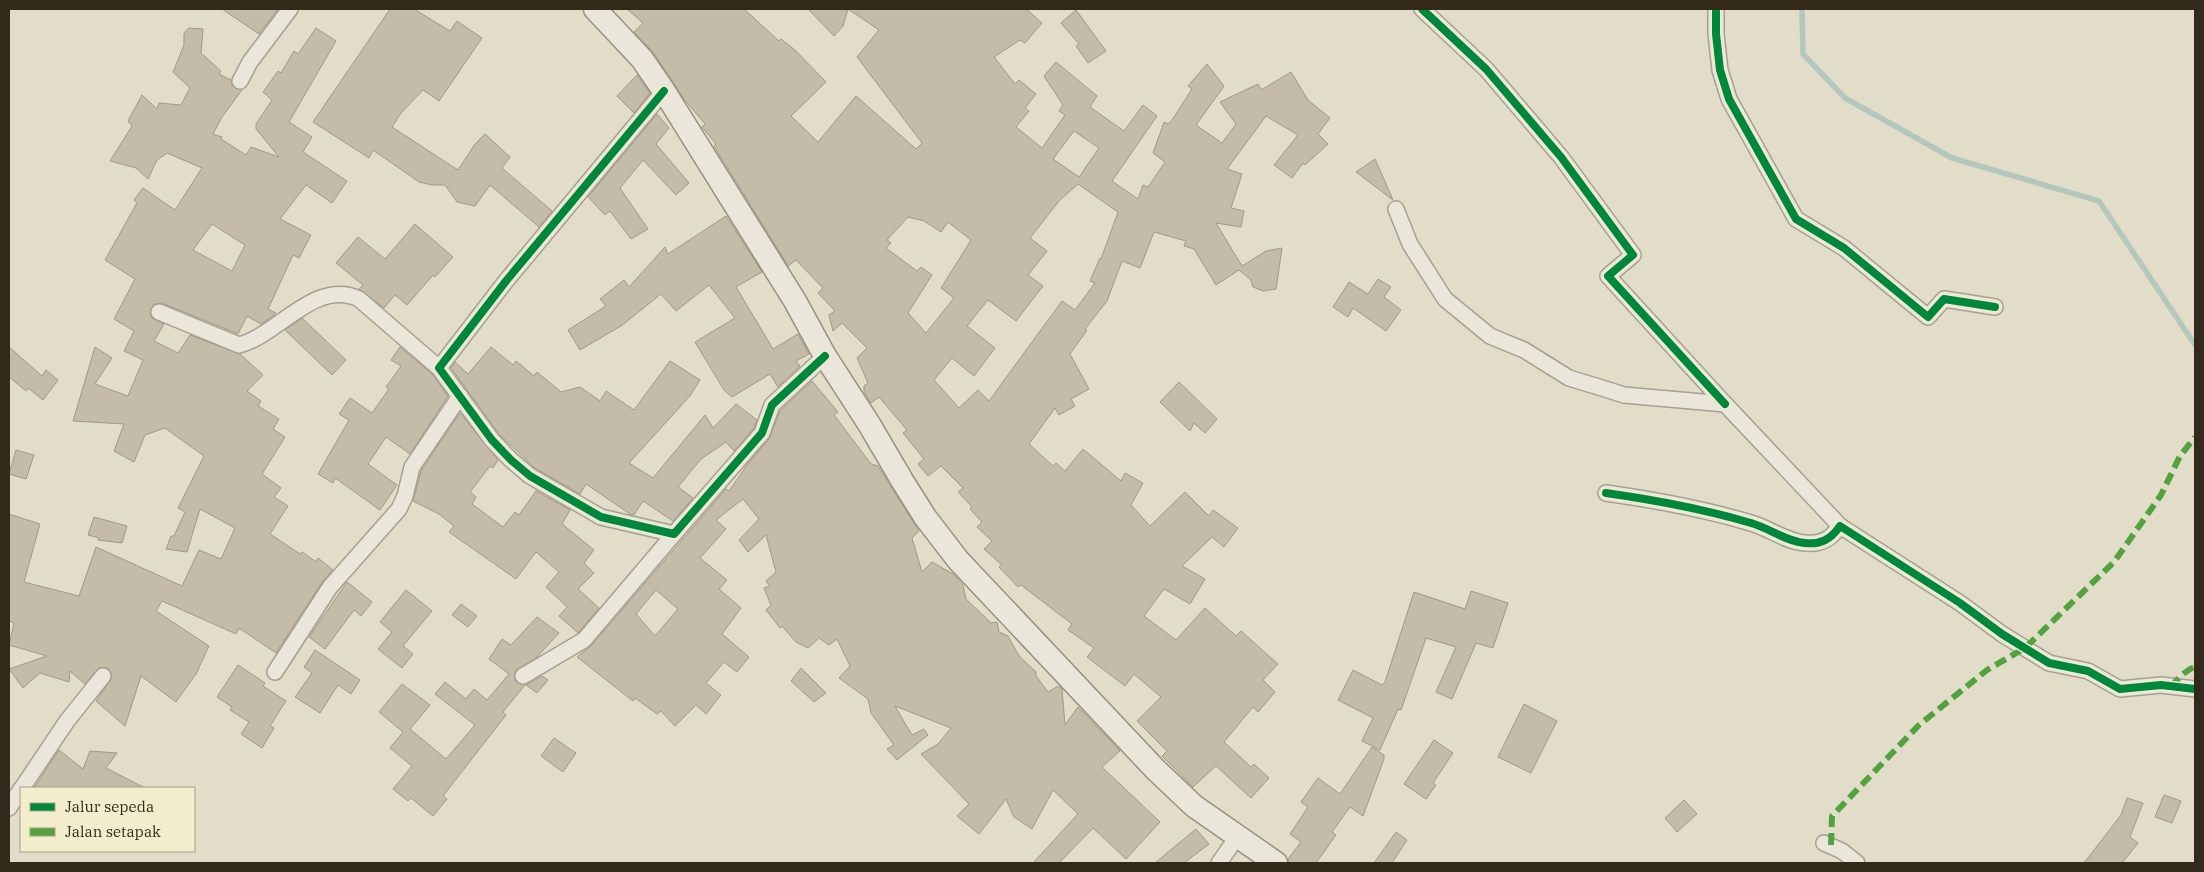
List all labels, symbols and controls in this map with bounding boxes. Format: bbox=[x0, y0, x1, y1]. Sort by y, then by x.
legend bbox=[20, 787, 195, 852]
text: Jalur sepeda bbox=[65, 797, 154, 816]
text: Jalan setapak bbox=[65, 822, 161, 841]

